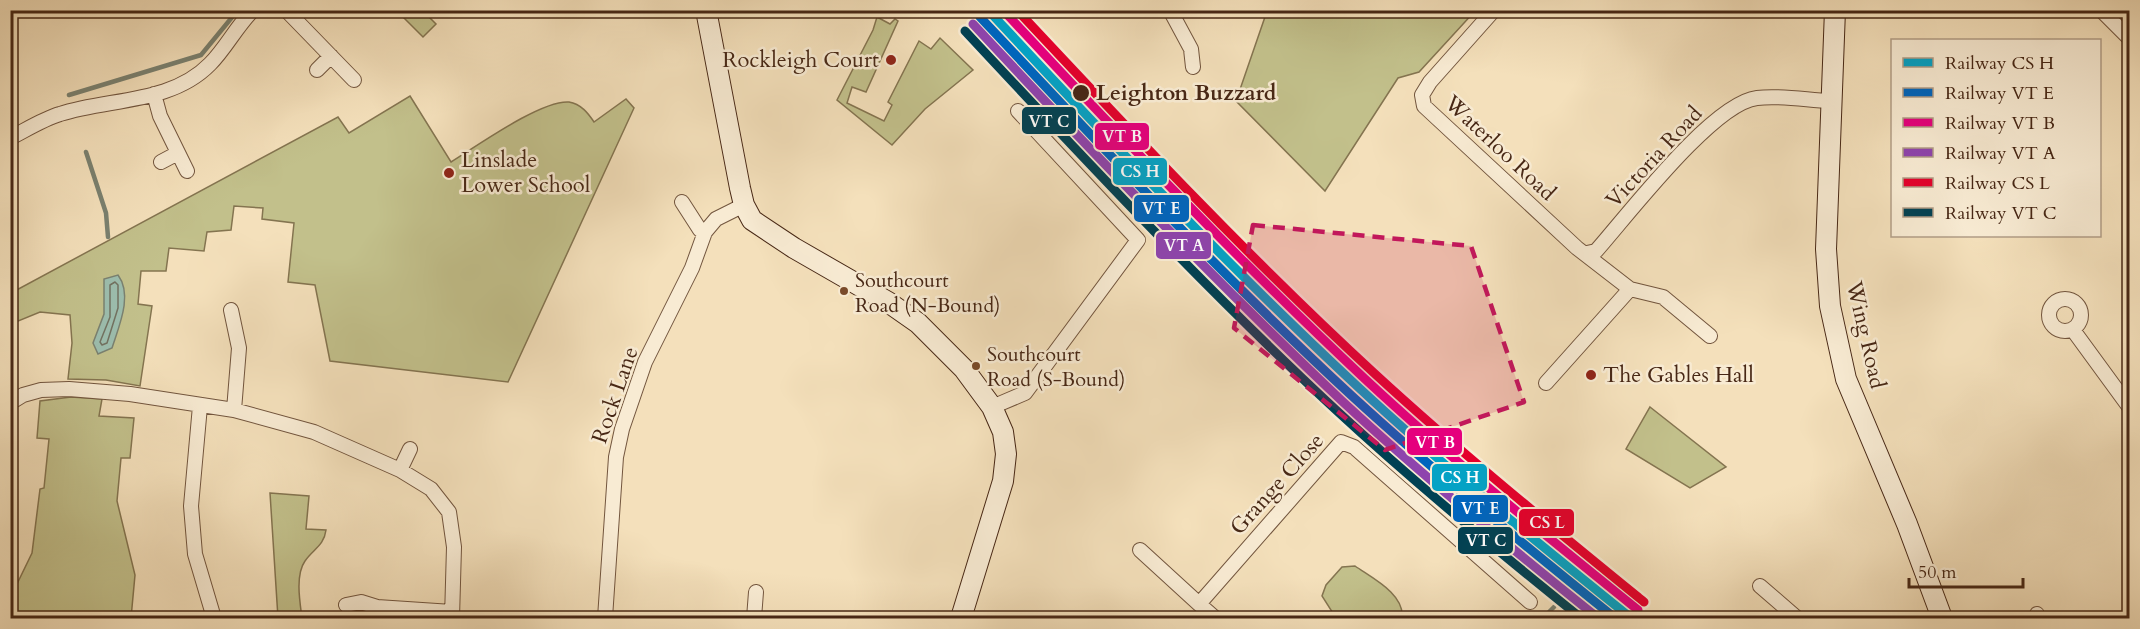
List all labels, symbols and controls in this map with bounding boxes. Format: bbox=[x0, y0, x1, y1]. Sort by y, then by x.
legend bbox=[1891, 39, 2101, 237]
place label: Rockleigh Court bbox=[722, 45, 879, 75]
text: Railway CS H bbox=[1945, 51, 2054, 76]
marker: Rockleigh Court bbox=[884, 53, 898, 67]
place label: Leighton Buzzard bbox=[1096, 78, 1277, 108]
text: Railway VT E bbox=[1945, 81, 2054, 106]
marker: Leighton Buzzard bbox=[1071, 83, 1091, 103]
street label: Waterloo Road bbox=[1437, 88, 1563, 208]
street label: Victoria Road bbox=[1599, 99, 1709, 214]
line badge: VT C bbox=[1021, 106, 1077, 135]
text: VT C bbox=[1029, 111, 1069, 133]
text: Railway VT B bbox=[1945, 111, 2055, 136]
line badge: VT B bbox=[1094, 122, 1150, 151]
text: VT B bbox=[1102, 126, 1142, 148]
text: Railway VT A bbox=[1945, 141, 2056, 166]
place label: Linslade Lower School bbox=[461, 145, 591, 200]
line badge: CS H bbox=[1112, 157, 1168, 186]
text: CS H bbox=[1120, 161, 1160, 183]
marker: Linslade Lower School bbox=[442, 166, 456, 180]
text: Railway CS L bbox=[1945, 171, 2050, 196]
line badge: VT E bbox=[1133, 194, 1190, 223]
text: VT E bbox=[1142, 198, 1180, 220]
text: Railway VT C bbox=[1945, 201, 2057, 226]
line badge: VT A bbox=[1155, 231, 1212, 260]
text: VT A bbox=[1164, 235, 1204, 257]
place label: Southcourt Road (N-Bound) bbox=[855, 267, 1000, 319]
street label: Wing Road bbox=[1839, 277, 1893, 392]
marker: Southcourt Road (N-Bound) bbox=[838, 285, 850, 297]
place label: Southcourt Road (S-Bound) bbox=[987, 341, 1125, 393]
street label: Rock Lane bbox=[585, 343, 645, 447]
marker: Southcourt Road (S-Bound) bbox=[970, 360, 982, 372]
place label: The Gables Hall bbox=[1603, 360, 1754, 390]
marker: The Gables Hall bbox=[1584, 368, 1598, 382]
street label: Grange Close bbox=[1223, 427, 1331, 541]
line badge: VT B bbox=[1406, 427, 1463, 456]
text: VT B bbox=[1415, 432, 1455, 454]
line badge: CS H bbox=[1431, 463, 1488, 492]
text: CS H bbox=[1440, 467, 1480, 489]
line badge: VT E bbox=[1452, 494, 1509, 523]
text: VT E bbox=[1461, 498, 1499, 520]
line badge: CS L bbox=[1518, 508, 1575, 537]
text: CS L bbox=[1529, 512, 1566, 534]
line badge: VT C bbox=[1457, 526, 1514, 555]
text: VT C bbox=[1466, 530, 1506, 552]
scale bar bbox=[1909, 551, 2023, 589]
text: 50 m bbox=[1918, 560, 1957, 585]

